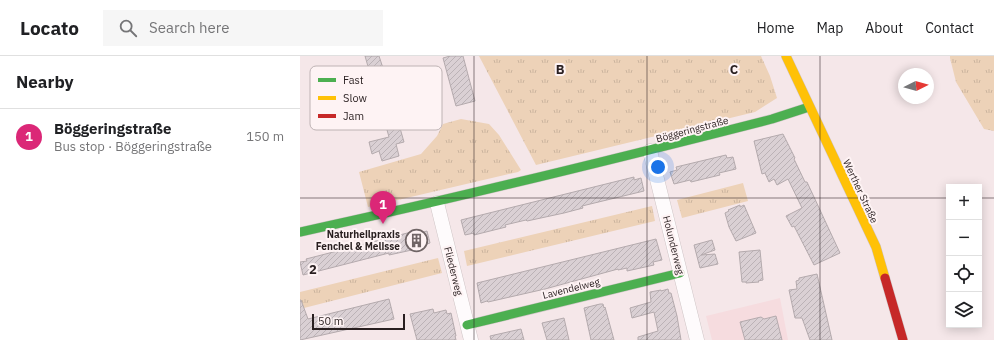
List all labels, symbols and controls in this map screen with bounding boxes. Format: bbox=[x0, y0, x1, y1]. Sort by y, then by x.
search box bbox=[103, 10, 383, 46]
text: Locato bbox=[20, 16, 79, 40]
icon: search bbox=[117, 17, 139, 39]
text: Search here bbox=[149, 18, 229, 37]
text: Home bbox=[757, 19, 794, 37]
text: Map bbox=[816, 19, 843, 37]
text: About bbox=[865, 19, 903, 37]
text: Contact bbox=[925, 19, 974, 37]
text: B bbox=[556, 61, 565, 78]
text: C bbox=[730, 61, 739, 78]
legend bbox=[310, 66, 442, 130]
north arrow bbox=[898, 68, 934, 104]
text: Nearby bbox=[16, 71, 74, 93]
text: Fast bbox=[343, 73, 364, 87]
text: Slow bbox=[343, 91, 367, 105]
text: Jam bbox=[343, 109, 364, 123]
street label: Böggeringstraße bbox=[654, 113, 730, 145]
text: Böggeringstraße bbox=[54, 119, 172, 138]
text: 1 bbox=[25, 128, 33, 145]
text: 150 m bbox=[246, 128, 284, 145]
text: Bus stop · Böggeringstraße bbox=[54, 138, 212, 155]
your location bbox=[648, 157, 668, 177]
street label: Werther Straße bbox=[840, 157, 881, 226]
map controls bbox=[946, 184, 982, 328]
button: + bbox=[946, 184, 982, 220]
pin: 1 bbox=[370, 191, 396, 224]
street label: Holunderweg bbox=[660, 214, 687, 277]
button: − bbox=[946, 220, 982, 256]
building icon: Naturheilpraxis Fenchel & Melisse bbox=[403, 227, 429, 253]
place label: Naturheilpraxis Fenchel & Melisse bbox=[316, 228, 400, 253]
street label: Fliederweg bbox=[441, 245, 466, 298]
button: locate bbox=[946, 256, 982, 292]
text: 2 bbox=[309, 261, 317, 278]
street label: Lavendelweg bbox=[541, 275, 602, 302]
button: layers bbox=[946, 292, 982, 328]
scale bar bbox=[312, 312, 405, 331]
text: 50 m bbox=[318, 314, 343, 328]

